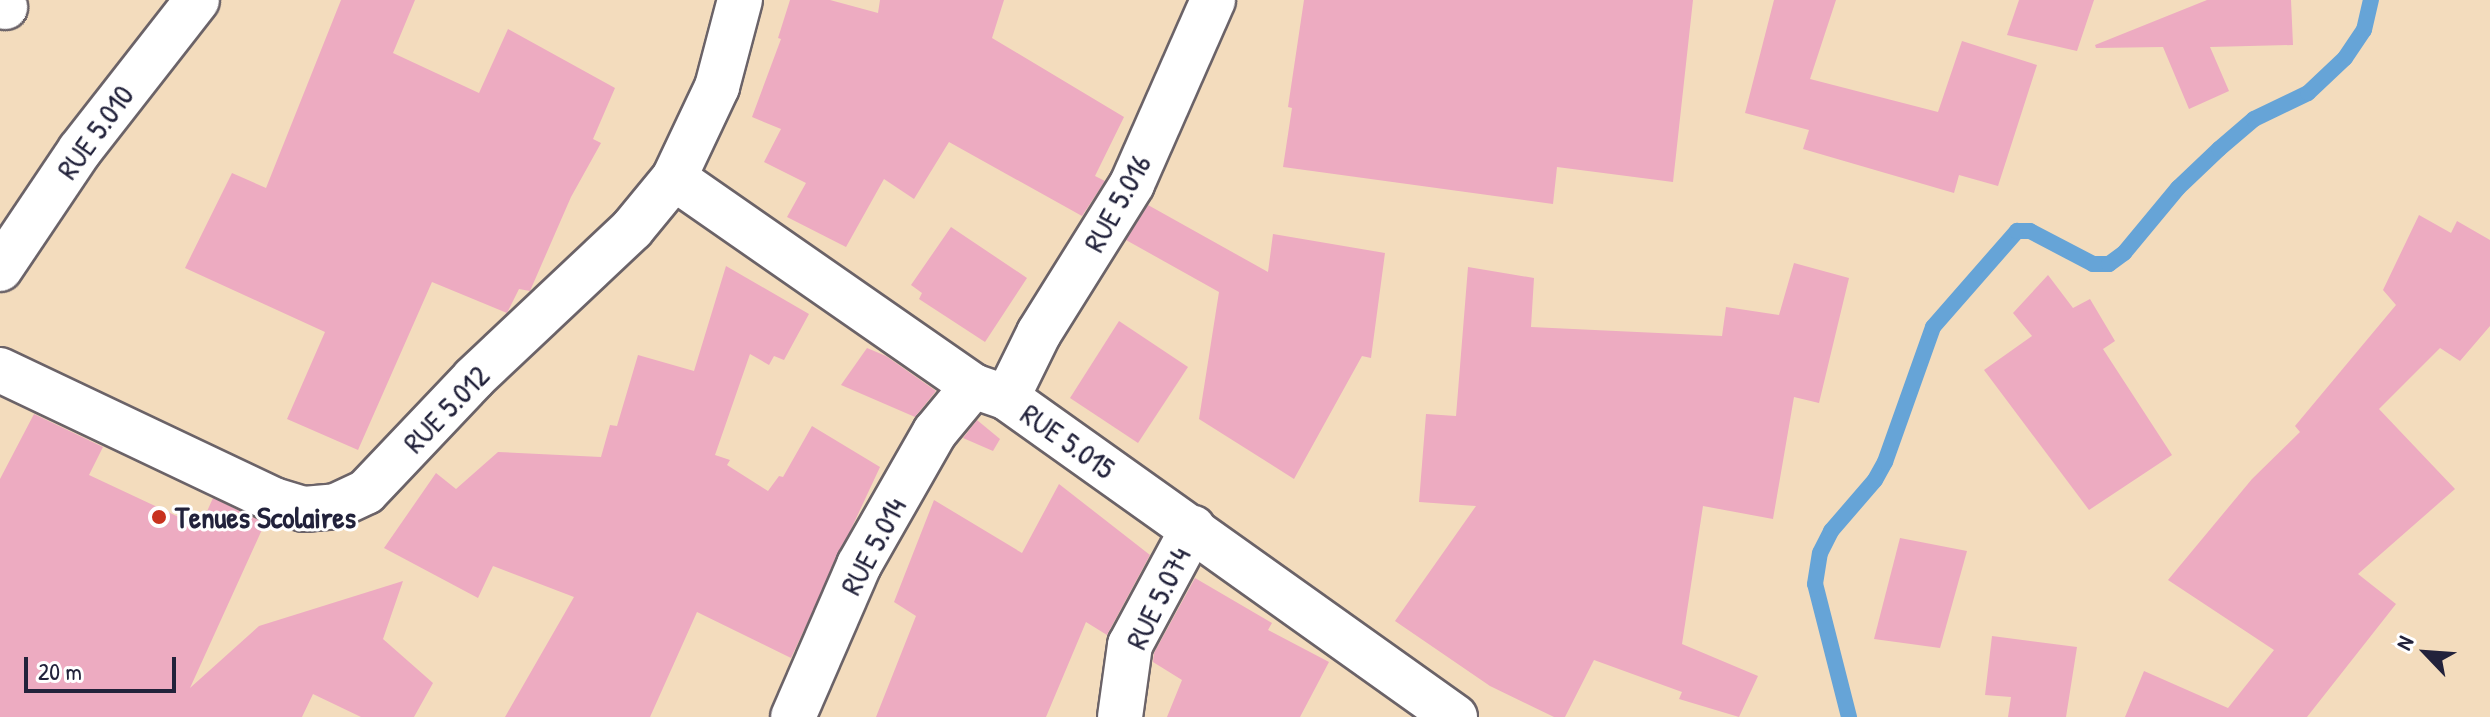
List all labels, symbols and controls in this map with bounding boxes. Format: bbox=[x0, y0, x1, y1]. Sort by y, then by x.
street label: RUE 5.010 bbox=[49, 78, 141, 186]
street label: RUE 5.016 bbox=[1076, 148, 1158, 258]
street label: RUE 5.012 bbox=[396, 358, 496, 460]
street label: RUE 5.015 bbox=[1014, 396, 1122, 486]
street label: RUE 5.014 bbox=[832, 491, 914, 601]
place label: Tenues Scolaires bbox=[175, 499, 356, 535]
marker: Tenues Scolaires bbox=[150, 508, 168, 526]
street label: RUE 5.074 bbox=[1118, 541, 1198, 655]
north arrow bbox=[2386, 613, 2466, 693]
text: N bbox=[2388, 631, 2420, 655]
scale bar bbox=[28, 641, 180, 691]
text: 20 m bbox=[38, 655, 82, 687]

